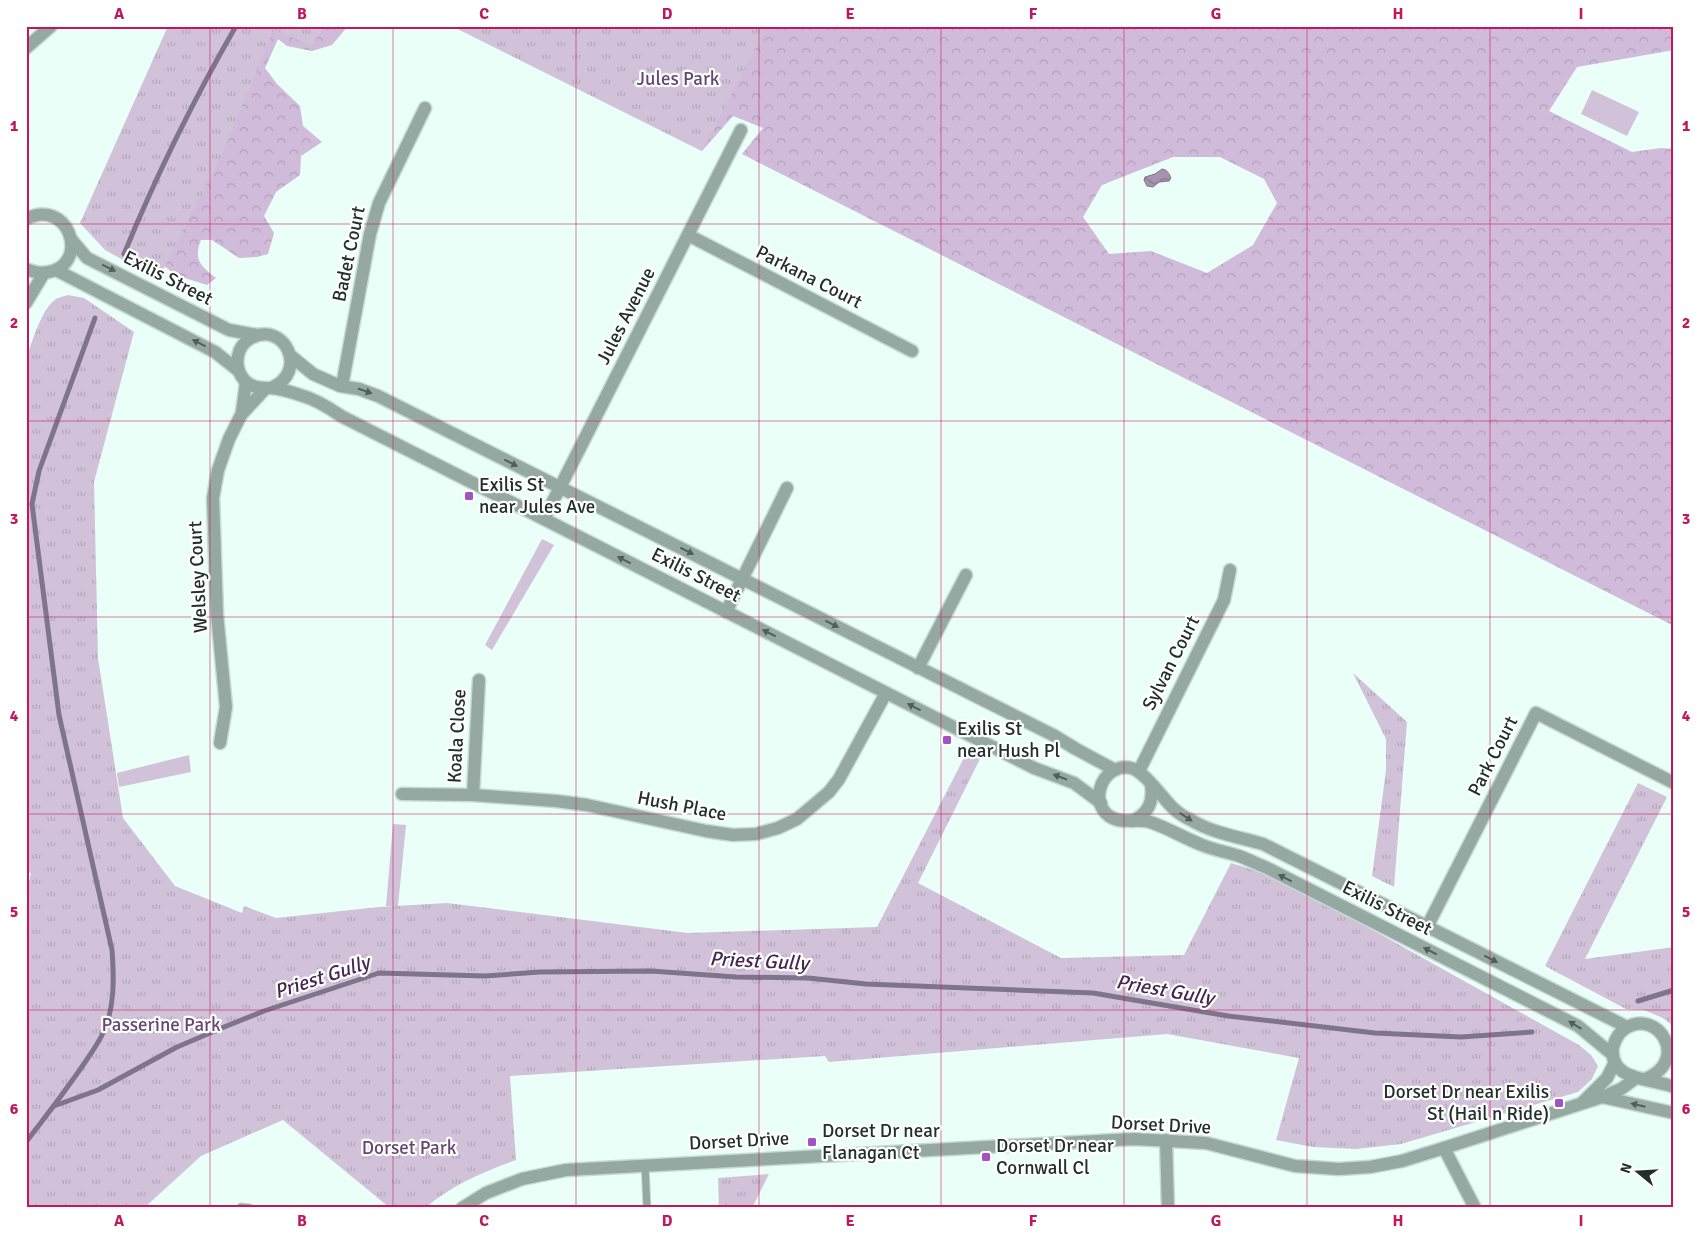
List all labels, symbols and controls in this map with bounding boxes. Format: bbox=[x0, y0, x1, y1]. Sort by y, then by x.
text: A bbox=[114, 4, 125, 24]
text: B bbox=[297, 4, 307, 24]
text: C bbox=[479, 4, 489, 24]
text: D bbox=[662, 4, 673, 24]
text: E bbox=[845, 4, 855, 24]
text: F bbox=[1029, 4, 1038, 24]
text: G bbox=[1211, 4, 1221, 24]
text: H bbox=[1393, 4, 1403, 24]
text: I bbox=[1578, 4, 1584, 24]
park label: Jules Park bbox=[637, 67, 720, 91]
text: 1 bbox=[10, 116, 19, 136]
text: 1 bbox=[1682, 116, 1691, 136]
street label: Badet Court bbox=[327, 204, 371, 304]
street label: Parkana Court bbox=[752, 240, 866, 314]
street label: Exilis Street bbox=[119, 245, 217, 311]
street label: Jules Avenue bbox=[591, 263, 661, 369]
one-way arrow bbox=[102, 264, 116, 272]
text: 2 bbox=[10, 313, 18, 333]
text: 2 bbox=[1682, 313, 1690, 333]
one-way arrow bbox=[191, 339, 206, 347]
one-way arrow bbox=[358, 387, 373, 395]
one-way arrow bbox=[504, 459, 518, 467]
place label: Exilis St near Jules Ave bbox=[479, 473, 595, 519]
marker: Exilis St near Jules Ave bbox=[463, 490, 475, 502]
text: 3 bbox=[10, 509, 18, 529]
text: 3 bbox=[1682, 509, 1690, 529]
street label: Welsley Court bbox=[183, 520, 213, 634]
street label: Exilis Street bbox=[647, 542, 745, 608]
one-way arrow bbox=[680, 547, 695, 555]
one-way arrow bbox=[616, 556, 631, 564]
street label: Sylvan Court bbox=[1137, 611, 1205, 714]
one-way arrow bbox=[825, 620, 840, 629]
one-way arrow bbox=[761, 629, 776, 637]
street label: Koala Close bbox=[443, 688, 471, 784]
one-way arrow bbox=[906, 703, 921, 711]
text: 4 bbox=[10, 706, 19, 726]
text: 4 bbox=[1682, 706, 1691, 726]
street label: Park Court bbox=[1463, 712, 1523, 800]
place label: Exilis St near Hush Pl bbox=[957, 717, 1060, 763]
marker: Exilis St near Hush Pl bbox=[941, 734, 953, 746]
one-way arrow bbox=[1053, 773, 1067, 781]
street label: Hush Place bbox=[635, 786, 729, 826]
one-way arrow bbox=[1180, 812, 1193, 822]
one-way arrow bbox=[1278, 874, 1293, 882]
street label: Exilis Street bbox=[1338, 875, 1436, 941]
text: 5 bbox=[10, 902, 18, 922]
text: 5 bbox=[1682, 902, 1690, 922]
water label: Priest Gully bbox=[709, 946, 812, 976]
one-way arrow bbox=[1423, 947, 1437, 955]
water label: Priest Gully bbox=[271, 949, 375, 1004]
one-way arrow bbox=[1484, 955, 1499, 963]
water label: Priest Gully bbox=[1114, 969, 1218, 1011]
park label: Passerine Park bbox=[101, 1013, 221, 1037]
one-way arrow bbox=[1568, 1021, 1581, 1030]
place label: Dorset Dr near Exilis St (Hail n Ride) bbox=[1383, 1080, 1549, 1126]
marker: Dorset Dr near Exilis St (Hail n Ride) bbox=[1553, 1097, 1565, 1109]
text: 6 bbox=[10, 1099, 19, 1119]
text: 6 bbox=[1682, 1099, 1691, 1119]
one-way arrow bbox=[1630, 1101, 1645, 1109]
street label: Dorset Drive bbox=[1110, 1110, 1212, 1140]
place label: Dorset Dr near Flanagan Ct bbox=[822, 1119, 940, 1165]
street label: Dorset Drive bbox=[688, 1126, 790, 1156]
place label: Dorset Dr near Cornwall Cl bbox=[996, 1134, 1114, 1180]
park label: Dorset Park bbox=[362, 1136, 457, 1160]
marker: Dorset Dr near Flanagan Ct bbox=[806, 1136, 818, 1148]
north arrow bbox=[1612, 1146, 1662, 1196]
marker: Dorset Dr near Cornwall Cl bbox=[980, 1151, 992, 1163]
text: N bbox=[1617, 1161, 1636, 1175]
text: A bbox=[114, 1211, 125, 1231]
text: B bbox=[297, 1211, 307, 1231]
text: C bbox=[479, 1211, 489, 1231]
text: D bbox=[662, 1211, 673, 1231]
text: E bbox=[845, 1211, 855, 1231]
text: F bbox=[1029, 1211, 1038, 1231]
text: G bbox=[1211, 1211, 1221, 1231]
text: H bbox=[1393, 1211, 1403, 1231]
text: I bbox=[1578, 1211, 1584, 1231]

